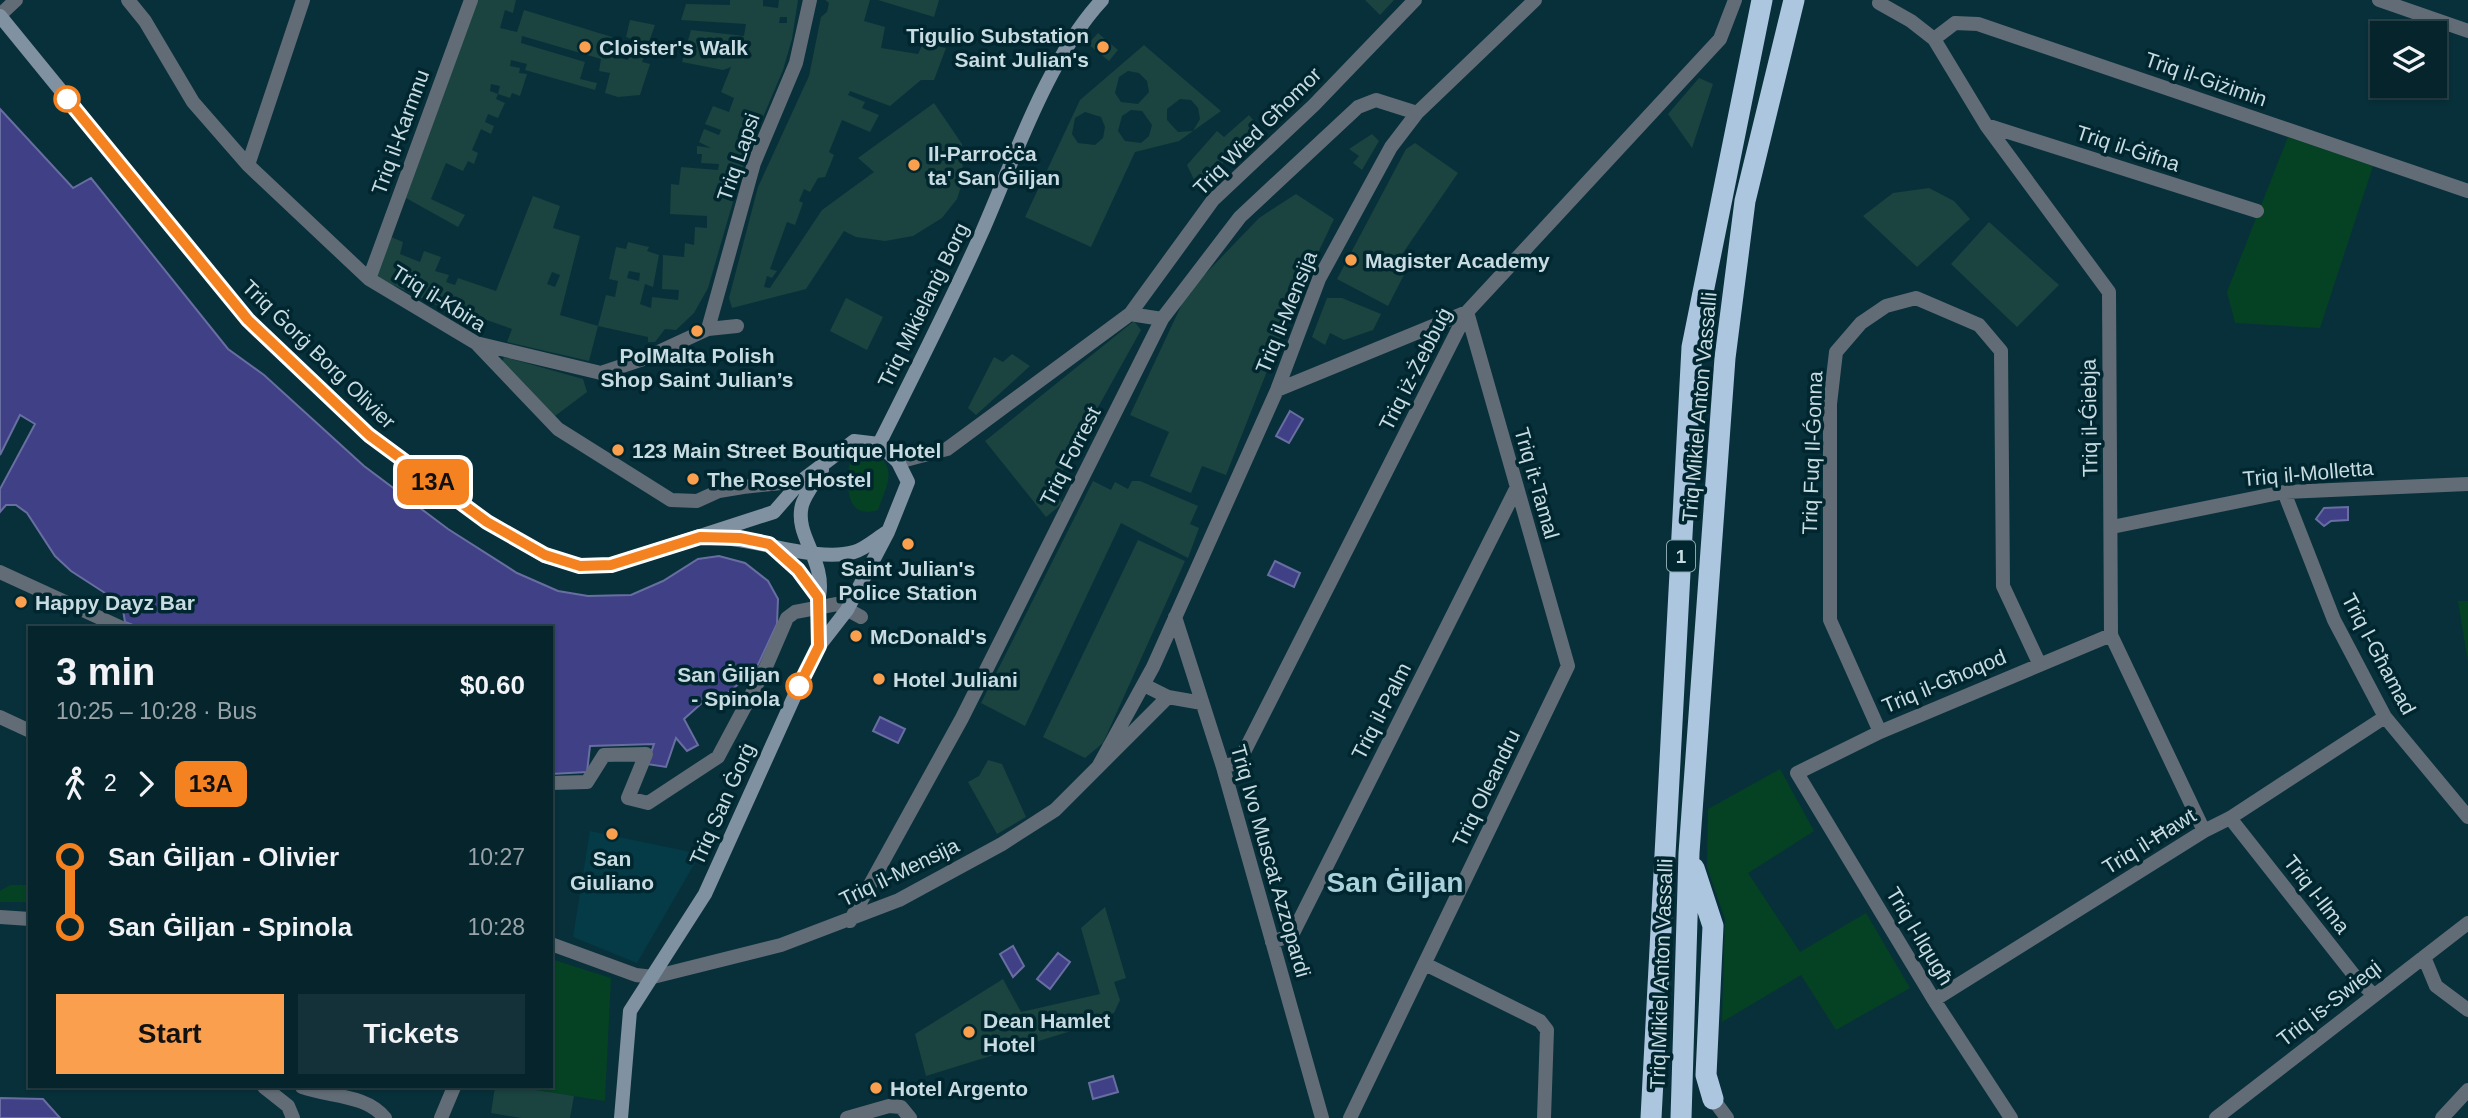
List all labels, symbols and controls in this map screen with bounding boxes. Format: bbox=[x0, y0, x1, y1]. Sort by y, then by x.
map controls bbox=[2370, 21, 2447, 98]
button: layers bbox=[2370, 21, 2447, 98]
place label: Tigulio Substation Saint Julian's bbox=[906, 24, 1089, 71]
place label: Cloister's Walk bbox=[599, 36, 748, 59]
marker: Cloister's Walk bbox=[577, 39, 593, 55]
marker: Tigulio Substation Saint Julian's bbox=[1095, 39, 1111, 55]
street label: Triq il-Giżimin bbox=[2142, 47, 2270, 111]
street label: Triq Wied Għomor bbox=[1188, 62, 1326, 200]
street label: Triq il-Karmnu bbox=[367, 66, 433, 198]
unlabelled marker bbox=[54, 86, 80, 112]
street label: Triq Lapsi bbox=[712, 110, 764, 204]
street label: Triq il-Ġifna bbox=[2073, 120, 2183, 176]
place label: Il-Parroċċa ta' San Ġiljan bbox=[928, 142, 1060, 189]
marker: Il-Parroċċa ta' San Ġiljan bbox=[906, 157, 922, 173]
street label: Triq Mikielanġ Borg bbox=[873, 219, 973, 391]
street label: Triq il-Mensija bbox=[1251, 247, 1321, 377]
place label: Magister Academy bbox=[1365, 249, 1550, 272]
marker: Magister Academy bbox=[1343, 252, 1359, 268]
street label: Triq il-Kbira bbox=[388, 260, 491, 336]
street label: Triq Ġorġ Borg Olivier bbox=[238, 275, 400, 433]
street label: Triq Mikiel Anton Vassalli bbox=[1677, 291, 1721, 523]
street label: Triq iż-Żebbuġ bbox=[1374, 304, 1456, 434]
marker: PolMalta Polish Shop Saint Julian’s bbox=[689, 323, 705, 339]
place label: PolMalta Polish Shop Saint Julian’s bbox=[601, 344, 793, 391]
street label: Triq il-Ǵiebja bbox=[2076, 358, 2102, 477]
street label: Triq Fuq Il-Ǵonna bbox=[1798, 370, 1826, 535]
street label: Triq Forrest bbox=[1035, 403, 1105, 509]
street label: Triq it-Tamal bbox=[1510, 425, 1564, 541]
place label: 123 Main Street Boutique Hotel bbox=[632, 439, 941, 462]
marker: 123 Main Street Boutique Hotel bbox=[610, 442, 626, 458]
street label: Triq il-Molletta bbox=[2242, 456, 2375, 490]
line badge: 13A bbox=[393, 459, 473, 505]
text: 13A bbox=[411, 468, 455, 495]
place label: The Rose Hostel bbox=[707, 468, 872, 491]
marker: The Rose Hostel bbox=[685, 471, 701, 487]
marker: Saint Julian's Police Station bbox=[900, 536, 916, 552]
road number: 1 bbox=[1667, 540, 1695, 572]
place label: Saint Julian's Police Station bbox=[839, 557, 977, 604]
street label: Triq l-Għamad bbox=[2338, 590, 2420, 718]
place label: Happy Dayz Bar bbox=[35, 591, 195, 614]
marker: Happy Dayz Bar bbox=[13, 594, 29, 610]
place label: McDonald's bbox=[870, 625, 987, 648]
marker: McDonald's bbox=[848, 628, 864, 644]
street label: Triq il-Għoqod bbox=[1879, 645, 2009, 717]
text: 3 min bbox=[56, 651, 155, 693]
street label: Triq il-Palm bbox=[1347, 659, 1415, 763]
place label: San Ġiljan - Spinola bbox=[677, 663, 780, 710]
place label: Hotel Juliani bbox=[893, 668, 1018, 691]
text: $0.60 bbox=[460, 670, 525, 700]
marker: Hotel Juliani bbox=[871, 671, 887, 687]
marker: San Ġiljan - Spinola bbox=[786, 673, 812, 699]
text: 10:25 – 10:28 · Bus bbox=[56, 698, 257, 724]
street label: Triq Oleandru bbox=[1448, 726, 1524, 850]
street label: Triq San Ġorġ bbox=[685, 739, 759, 869]
street label: Triq Ivo Muscat Azzopardi bbox=[1227, 742, 1315, 980]
icon: walk bbox=[56, 765, 94, 803]
icon: forward bbox=[127, 765, 165, 803]
text: 2 bbox=[104, 770, 117, 796]
text: 13A bbox=[189, 770, 233, 797]
street label: Triq il-Ħawt bbox=[2098, 803, 2200, 879]
marker: San Giuliano bbox=[604, 826, 620, 842]
street label: Triq il-Mensija bbox=[836, 833, 963, 911]
text: San Ġiljan - Olivier bbox=[108, 842, 339, 872]
text: 10:27 bbox=[467, 844, 525, 870]
place label: San Giuliano bbox=[570, 847, 654, 894]
street label: Triq l-Ilma bbox=[2279, 850, 2355, 938]
street label: Triq Mikiel Anton Vassalli bbox=[1645, 858, 1677, 1090]
district label: San Ġiljan bbox=[1327, 867, 1463, 898]
street label: Triq l-Ilqugħ bbox=[1882, 883, 1958, 989]
text: San Ġiljan - Spinola bbox=[108, 912, 352, 942]
text: 10:28 bbox=[467, 914, 525, 940]
street label: Triq is-Swieqi bbox=[2273, 955, 2385, 1051]
button: Start bbox=[56, 994, 284, 1074]
button: Tickets bbox=[298, 994, 525, 1074]
place label: Dean Hamlet Hotel bbox=[983, 1009, 1110, 1056]
marker: Dean Hamlet Hotel bbox=[961, 1024, 977, 1040]
place label: Hotel Argento bbox=[890, 1077, 1028, 1100]
marker: Hotel Argento bbox=[868, 1080, 884, 1096]

